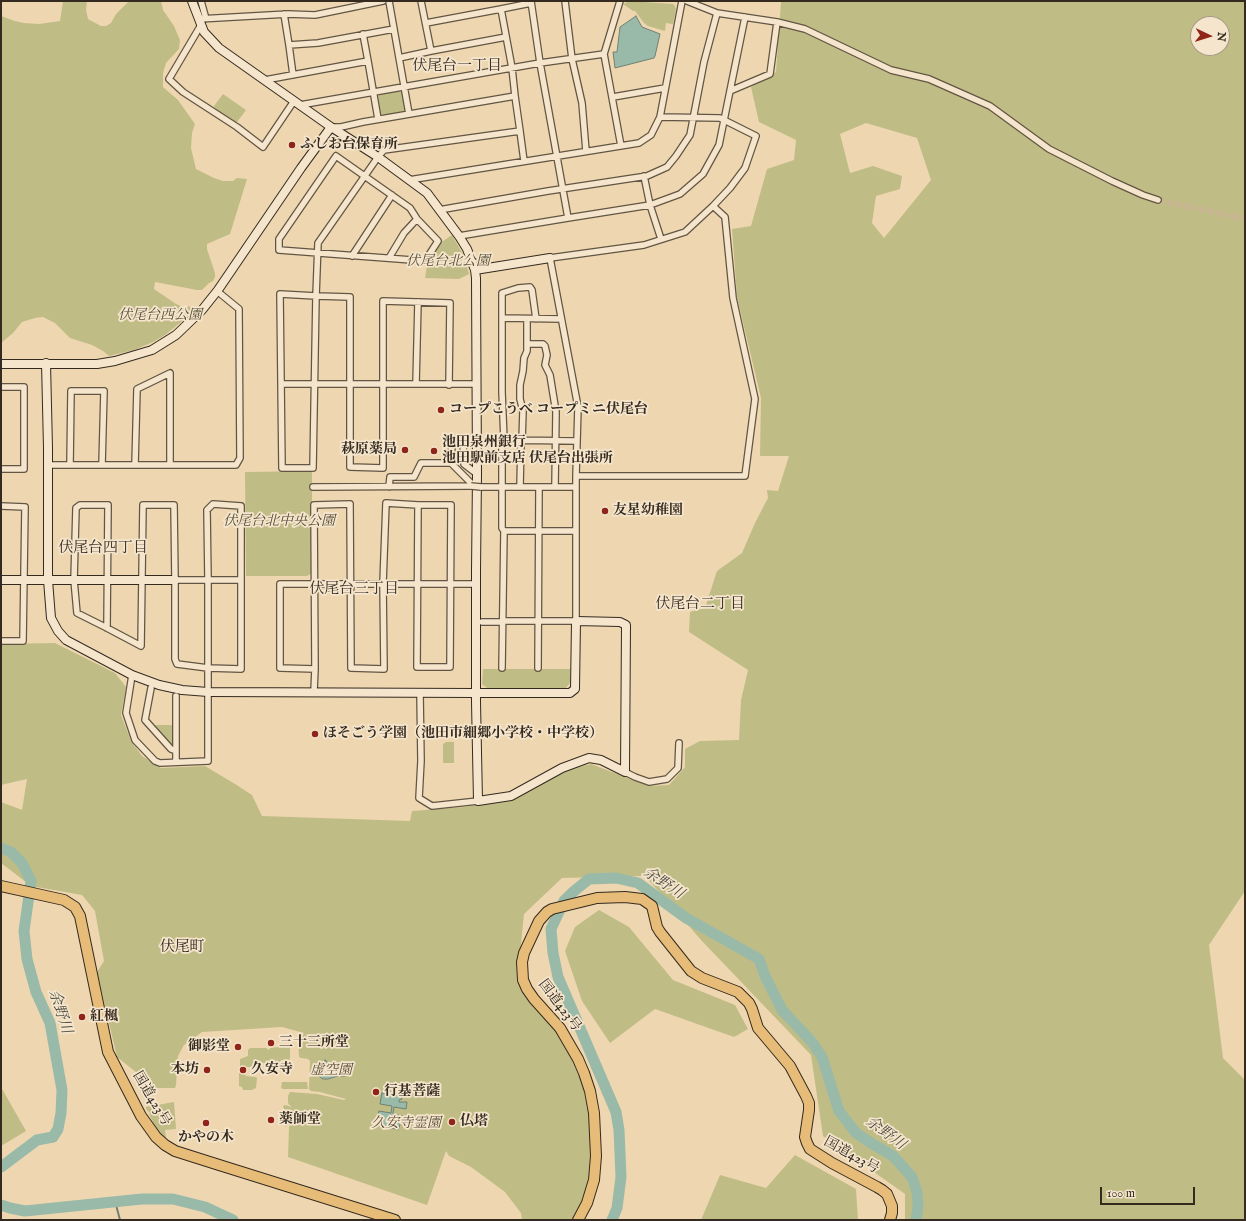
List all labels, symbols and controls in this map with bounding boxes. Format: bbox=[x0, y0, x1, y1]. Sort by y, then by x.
north arrow bbox=[1190, 16, 1230, 56]
text: N bbox=[1214, 32, 1228, 42]
district label: 伏尾台一丁目 bbox=[412, 58, 502, 76]
place label: ふしお台保育所 bbox=[300, 137, 398, 153]
marker: ふしお台保育所 bbox=[287, 140, 297, 150]
park label: 伏尾台北公園 bbox=[406, 254, 490, 270]
park label: 伏尾台⻄公園 bbox=[118, 308, 202, 324]
place label: コープこうべ コープミニ伏尾台 bbox=[449, 402, 648, 418]
marker: コープこうべ コープミニ伏尾台 bbox=[436, 405, 446, 415]
place label: 池田泉州銀行 池田駅前支店 伏尾台出張所 bbox=[442, 435, 613, 468]
place label: 萩原薬局 bbox=[341, 442, 397, 458]
marker: 萩原薬局 bbox=[400, 445, 410, 455]
marker: 池田泉州銀行 池田駅前支店 伏尾台出張所 bbox=[429, 446, 439, 456]
place label: 友星幼稚園 bbox=[613, 503, 683, 519]
marker: 友星幼稚園 bbox=[600, 506, 610, 516]
park label: 伏尾台北中央公園 bbox=[223, 514, 335, 530]
district label: 伏尾台四丁目 bbox=[58, 540, 148, 558]
district label: 伏尾台三丁目 bbox=[309, 581, 399, 599]
district label: 伏尾台二丁目 bbox=[655, 596, 745, 614]
place label: ほそごう学園（池田市細郷小学校・中学校） bbox=[323, 726, 603, 742]
marker: ほそごう学園（池田市細郷小学校・中学校） bbox=[310, 729, 320, 739]
water label: 余野川 bbox=[639, 864, 687, 904]
district label: 伏尾町 bbox=[160, 939, 204, 957]
street label: 国道423号 bbox=[534, 977, 584, 1035]
water label: 余野川 bbox=[43, 988, 75, 1036]
place label: 紅楓 bbox=[90, 1009, 118, 1025]
marker: 紅楓 bbox=[77, 1012, 87, 1022]
place label: 三十三所堂 bbox=[279, 1035, 349, 1051]
marker: 三十三所堂 bbox=[266, 1038, 276, 1048]
place label: 御影堂 bbox=[188, 1039, 230, 1055]
marker: 御影堂 bbox=[233, 1042, 243, 1052]
place label: 本坊 bbox=[171, 1062, 199, 1078]
place label: 久安寺 bbox=[251, 1062, 293, 1078]
park label: 虚空園 bbox=[310, 1063, 352, 1079]
marker: 本坊 bbox=[202, 1065, 212, 1075]
marker: 久安寺 bbox=[238, 1065, 248, 1075]
street label: 国道423号 bbox=[128, 1069, 174, 1129]
place label: 行基菩薩 bbox=[384, 1084, 440, 1100]
marker: 行基菩薩 bbox=[371, 1087, 381, 1097]
place label: 薬師堂 bbox=[279, 1112, 321, 1128]
water label: 余野川 bbox=[862, 1113, 908, 1155]
place label: 仏塔 bbox=[460, 1114, 488, 1130]
marker: 薬師堂 bbox=[266, 1115, 276, 1125]
park label: 久安寺霊園 bbox=[371, 1116, 441, 1132]
marker: 仏塔 bbox=[447, 1117, 457, 1127]
marker: かやの木 bbox=[201, 1118, 211, 1128]
place label: かやの木 bbox=[178, 1130, 234, 1146]
street label: 国道423号 bbox=[820, 1134, 882, 1178]
scale bar bbox=[1102, 1179, 1197, 1205]
text: 100 m bbox=[1107, 1186, 1135, 1201]

